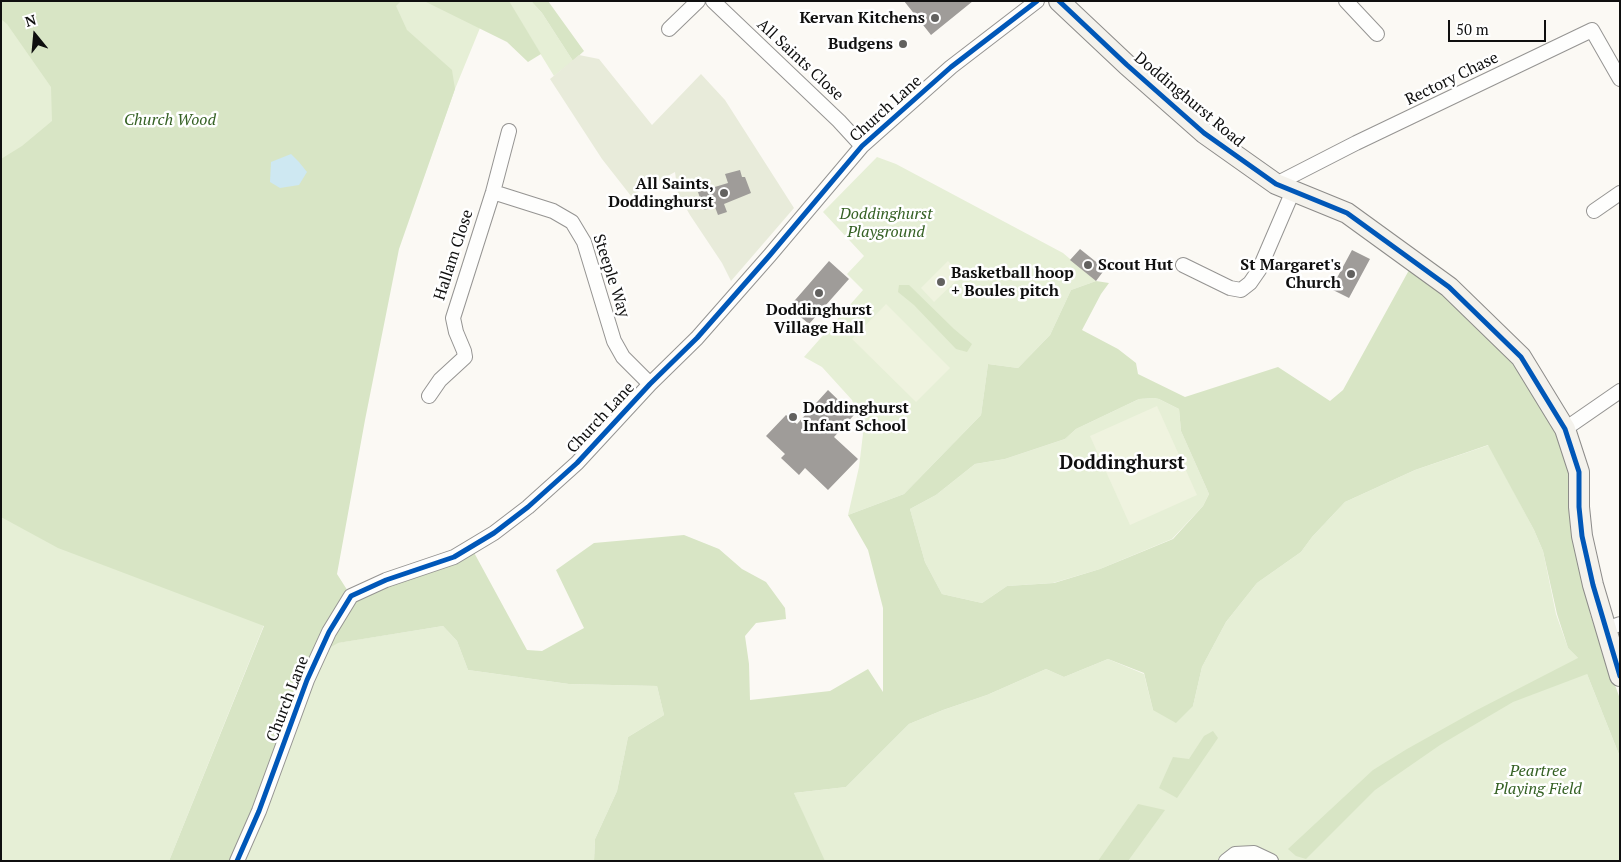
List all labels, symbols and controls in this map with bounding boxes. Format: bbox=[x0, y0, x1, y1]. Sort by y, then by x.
place label: Kervan Kitchens bbox=[799, 8, 925, 28]
north arrow bbox=[10, 10, 60, 60]
text: N bbox=[23, 10, 38, 31]
scale bar bbox=[1451, 10, 1548, 42]
marker: Kervan Kitchens bbox=[929, 12, 941, 24]
street label: All Saints Close bbox=[753, 15, 847, 105]
text: 50 m bbox=[1456, 19, 1489, 39]
place label: Budgens bbox=[828, 34, 893, 54]
marker: Budgens bbox=[897, 38, 909, 50]
street label: Doddinghurst Road bbox=[1130, 48, 1248, 152]
street label: Rectory Chase bbox=[1402, 48, 1502, 110]
street label: Church Lane bbox=[846, 72, 926, 146]
park label: Church Wood bbox=[124, 110, 216, 130]
place label: All Saints, Doddinghurst bbox=[608, 174, 714, 212]
marker: All Saints, Doddinghurst bbox=[718, 187, 730, 199]
park label: Doddinghurst Playground bbox=[839, 204, 933, 242]
street label: Hallam Close bbox=[430, 207, 478, 303]
street label: Steeple Way bbox=[589, 232, 633, 320]
place label: Scout Hut bbox=[1098, 255, 1173, 275]
place label: St Margaret's Church bbox=[1240, 255, 1341, 293]
marker: Scout Hut bbox=[1082, 259, 1094, 271]
place label: Basketball hoop + Boules pitch bbox=[951, 263, 1074, 301]
marker: St Margaret's Church bbox=[1345, 268, 1357, 280]
marker: Basketball hoop + Boules pitch bbox=[935, 276, 947, 288]
marker: Doddinghurst Village Hall bbox=[813, 287, 825, 299]
place label: Doddinghurst Village Hall bbox=[766, 300, 872, 338]
street label: Church Lane bbox=[563, 378, 639, 458]
place label: Doddinghurst Infant School bbox=[803, 398, 909, 436]
marker: Doddinghurst Infant School bbox=[787, 411, 799, 423]
district label: Doddinghurst bbox=[1059, 453, 1185, 475]
street label: Church Lane bbox=[263, 653, 313, 745]
park label: Peartree Playing Field bbox=[1494, 761, 1582, 799]

